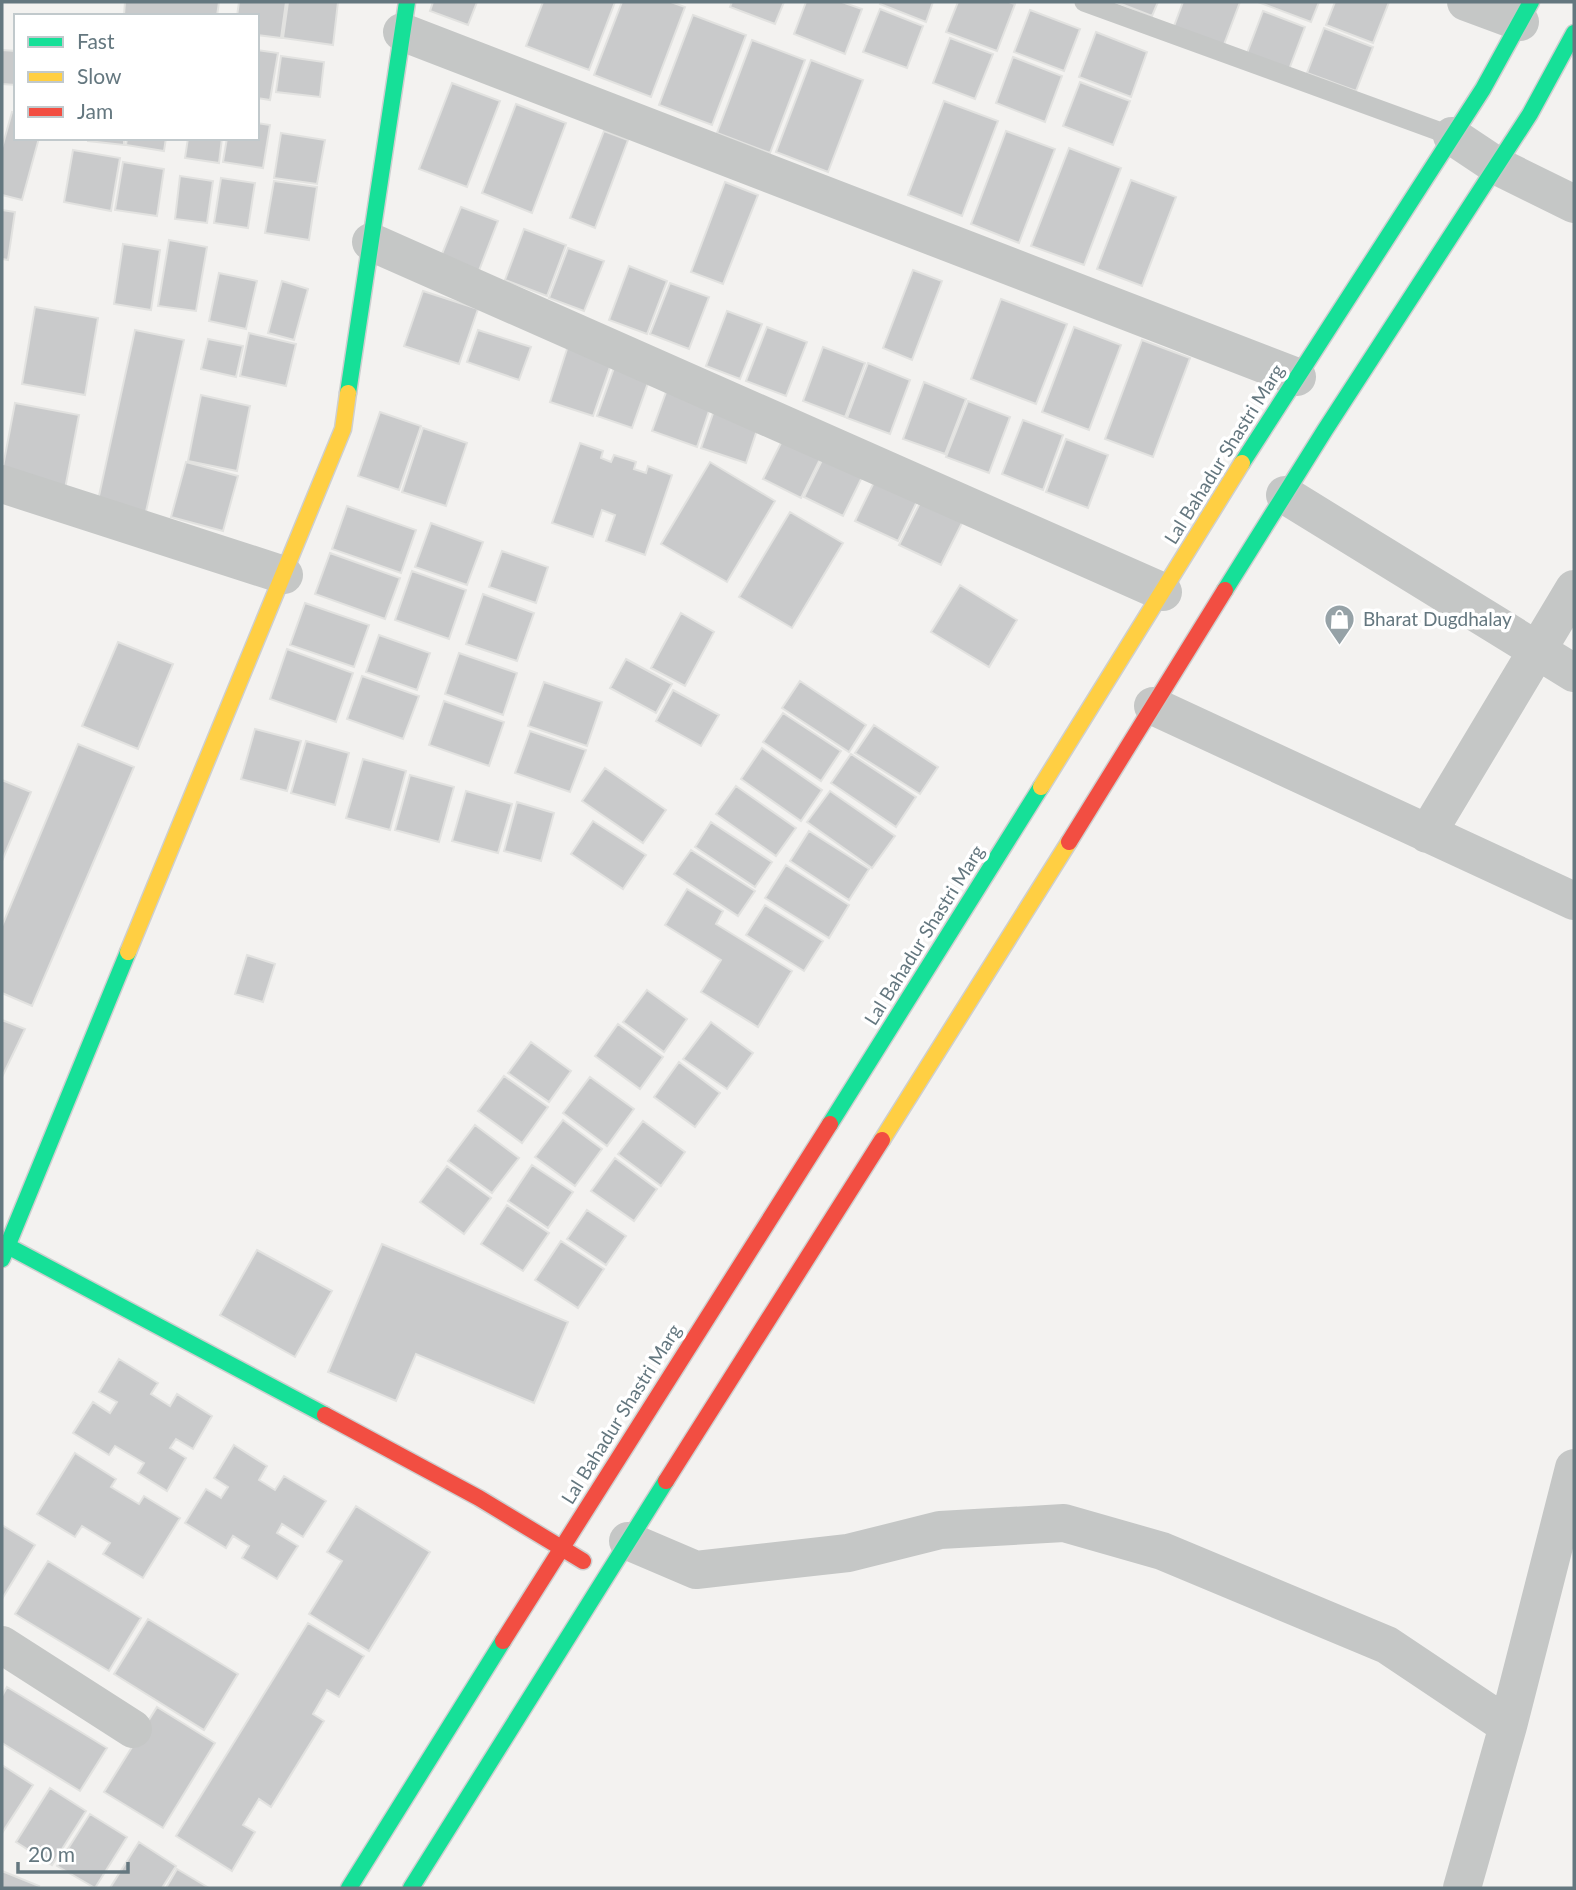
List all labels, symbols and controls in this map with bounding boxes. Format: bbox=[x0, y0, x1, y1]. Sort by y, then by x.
legend bbox=[14, 14, 259, 140]
text: Fast bbox=[77, 28, 115, 53]
text: Slow bbox=[77, 63, 122, 88]
text: Jam bbox=[77, 98, 113, 123]
street label: Lal Bahadur Shastri Marg bbox=[1159, 359, 1288, 548]
shop icon: Bharat Dugdhalay bbox=[1323, 602, 1357, 646]
place label: Bharat Dugdhalay bbox=[1363, 607, 1512, 630]
street label: Lal Bahadur Shastri Marg bbox=[859, 840, 988, 1029]
street label: Lal Bahadur Shastri Marg bbox=[556, 1319, 685, 1508]
scale bar bbox=[18, 1830, 128, 1874]
text: 20 m bbox=[28, 1841, 75, 1866]

